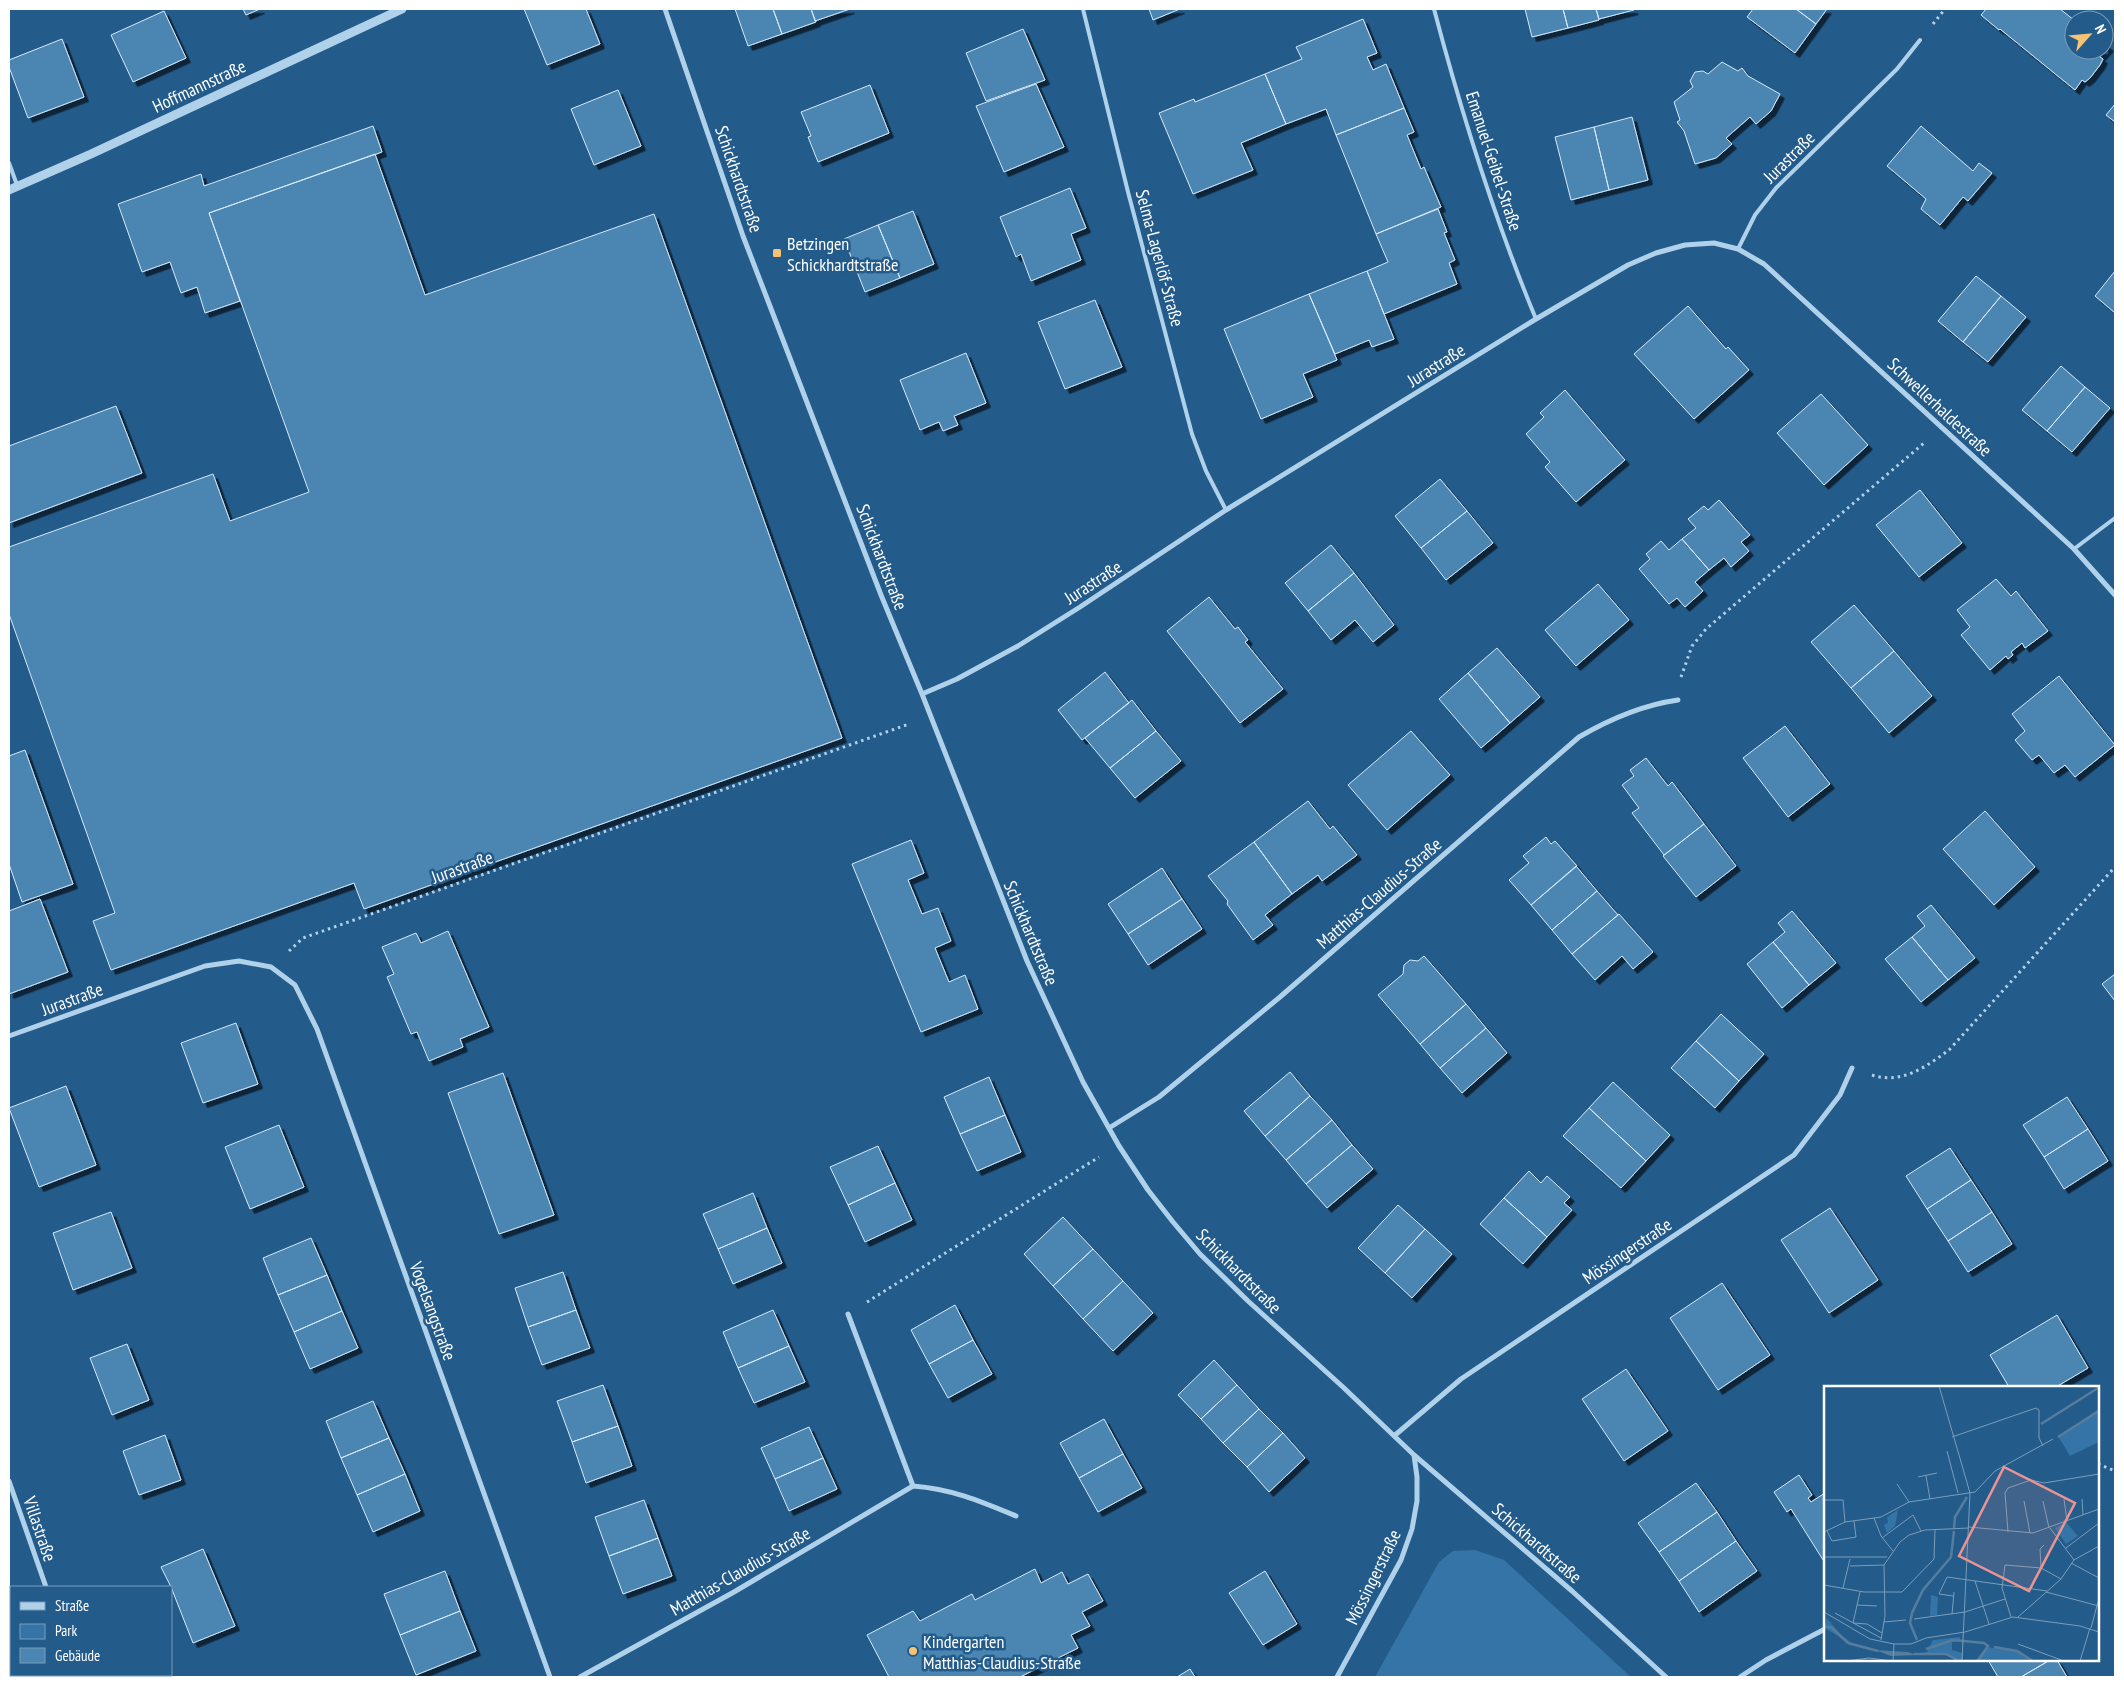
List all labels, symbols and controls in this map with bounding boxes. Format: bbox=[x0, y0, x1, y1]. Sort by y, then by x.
north arrow bbox=[2064, 10, 2114, 60]
text: N bbox=[2091, 22, 2110, 37]
street label: Hoffmannstraße bbox=[149, 54, 249, 118]
street label: Emanuel-Geibel-Straße bbox=[1461, 88, 1527, 234]
street label: Schickhardtstraße bbox=[710, 123, 768, 235]
street label: Jurastraße bbox=[1758, 126, 1820, 188]
street label: Selma-Lagerlöf-Straße bbox=[1131, 187, 1189, 329]
place label: Betzingen Schickhardtstraße bbox=[787, 232, 899, 276]
marker: Betzingen Schickhardtstraße bbox=[771, 247, 783, 259]
street label: Jurastraße bbox=[1402, 338, 1469, 392]
street label: Schwellerhaldestraße bbox=[1883, 353, 1997, 461]
street label: Schickhardtstraße bbox=[851, 501, 913, 613]
street label: Jurastraße bbox=[1059, 555, 1126, 610]
street label: Matthias-Claudius-Straße bbox=[1312, 832, 1446, 954]
street label: Jurastraße bbox=[427, 845, 496, 889]
street label: Schickhardtstraße bbox=[999, 877, 1063, 989]
street label: Jurastraße bbox=[37, 977, 106, 1021]
street label: Mössingerstraße bbox=[1578, 1213, 1676, 1289]
street label: Schickhardtstraße bbox=[1191, 1223, 1287, 1319]
street label: Vogelsangstraße bbox=[404, 1258, 461, 1363]
inset map bbox=[1824, 1386, 2099, 1661]
street label: Villastraße bbox=[18, 1493, 62, 1565]
street label: Schickhardtstraße bbox=[1487, 1498, 1587, 1588]
street label: Matthias-Claudius-Straße bbox=[666, 1521, 814, 1621]
street label: Mössingerstraße bbox=[1340, 1526, 1406, 1628]
legend bbox=[10, 1586, 172, 1676]
text: Straße bbox=[55, 1596, 89, 1615]
text: Park bbox=[55, 1621, 77, 1640]
place label: Kindergarten Matthias-Claudius-Straße bbox=[923, 1630, 1081, 1674]
marker: Kindergarten Matthias-Claudius-Straße bbox=[907, 1645, 919, 1657]
text: Gebäude bbox=[55, 1646, 100, 1665]

